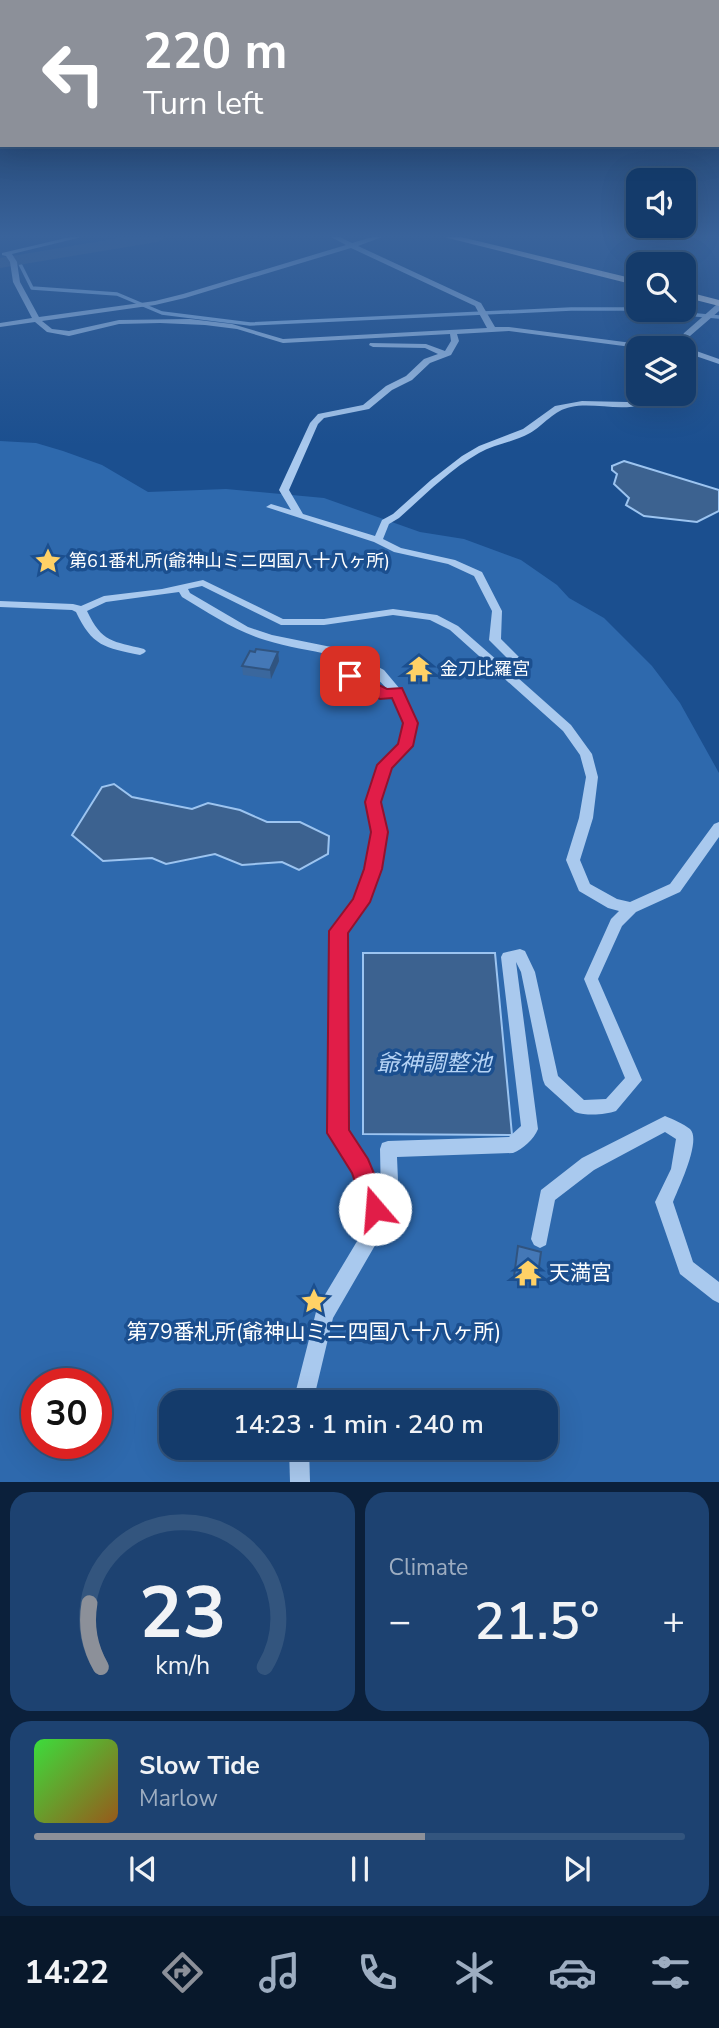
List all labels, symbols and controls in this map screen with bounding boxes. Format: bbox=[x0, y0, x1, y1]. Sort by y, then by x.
text: 220 m bbox=[143, 18, 287, 85]
icon: left bbox=[28, 28, 119, 119]
text: Turn left bbox=[143, 82, 263, 125]
map controls bbox=[626, 168, 696, 406]
button: sound bbox=[626, 168, 696, 238]
button: search bbox=[626, 252, 696, 322]
button: layers bbox=[626, 336, 696, 406]
place icon: 第61番札所(爺神山ミニ四国八十八ヶ所) bbox=[33, 546, 63, 576]
place label: 第61番札所(爺神山ミニ四国八十八ヶ所) bbox=[69, 549, 390, 573]
pin bbox=[320, 646, 380, 706]
temple icon: 金刀比羅宮 bbox=[404, 654, 434, 684]
icon: arrive bbox=[331, 657, 369, 695]
place label: 金刀比羅宮 bbox=[440, 657, 530, 681]
water label: 爺神調整池 bbox=[377, 1048, 494, 1079]
position arrow bbox=[338, 1172, 412, 1246]
temple icon: 天満宮 bbox=[513, 1258, 543, 1288]
place label: 天満宮 bbox=[549, 1259, 612, 1287]
place icon: 第79番札所(爺神山ミニ四国八十八ヶ所) bbox=[299, 1286, 329, 1316]
place label: 第79番札所(爺神山ミニ四国八十八ヶ所) bbox=[127, 1318, 501, 1346]
speed limit sign: 30 bbox=[21, 1368, 112, 1459]
text: 14:23 · 1 min · 240 m bbox=[233, 1407, 484, 1442]
text: Climate bbox=[389, 1552, 468, 1583]
text: 23 bbox=[139, 1564, 226, 1664]
text: 21.5° bbox=[474, 1586, 599, 1657]
text: − bbox=[389, 1596, 411, 1647]
text: + bbox=[662, 1596, 685, 1647]
text: km/h bbox=[155, 1649, 210, 1683]
text: Slow Tide bbox=[139, 1748, 260, 1783]
text: Marlow bbox=[139, 1783, 218, 1814]
icon: previous bbox=[124, 1850, 162, 1888]
icon: pause bbox=[341, 1850, 379, 1888]
icon: next bbox=[558, 1850, 596, 1888]
icon: directions bbox=[158, 1948, 207, 1997]
icon: music bbox=[255, 1948, 304, 1997]
icon: phone bbox=[353, 1948, 402, 1997]
icon: climate bbox=[450, 1948, 499, 1997]
icon: car bbox=[548, 1948, 597, 1997]
icon: filters bbox=[646, 1948, 695, 1997]
text: 14:22 bbox=[24, 1951, 109, 1994]

